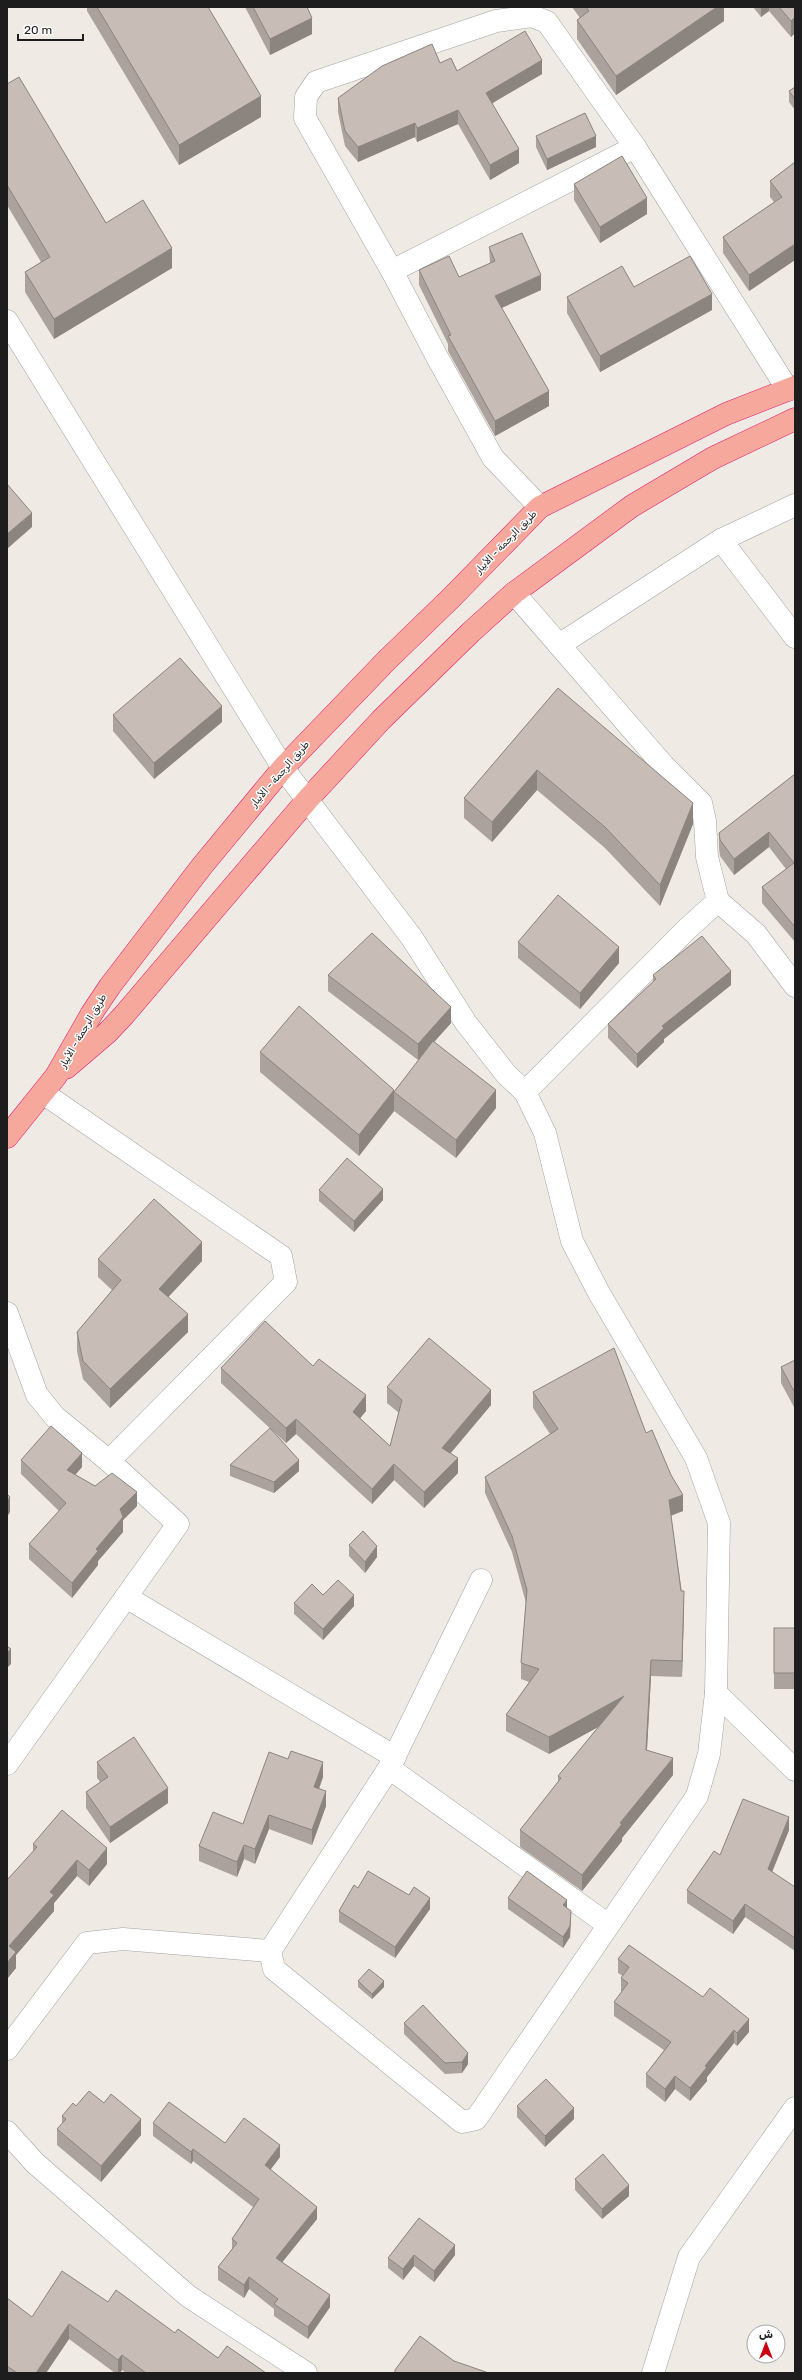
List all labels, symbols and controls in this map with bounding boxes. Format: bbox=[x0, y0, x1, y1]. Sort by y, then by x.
scale bar bbox=[18, 16, 83, 42]
text: 20 m bbox=[24, 23, 52, 37]
street label: طريق الرجمة - الأبيار bbox=[472, 508, 539, 577]
street label: طريق الرجمة - الأبيار bbox=[247, 739, 312, 810]
street label: طريق الرجمة - الأبيار bbox=[56, 992, 109, 1071]
north arrow bbox=[746, 2324, 786, 2364]
text: ش bbox=[759, 2328, 773, 2341]

